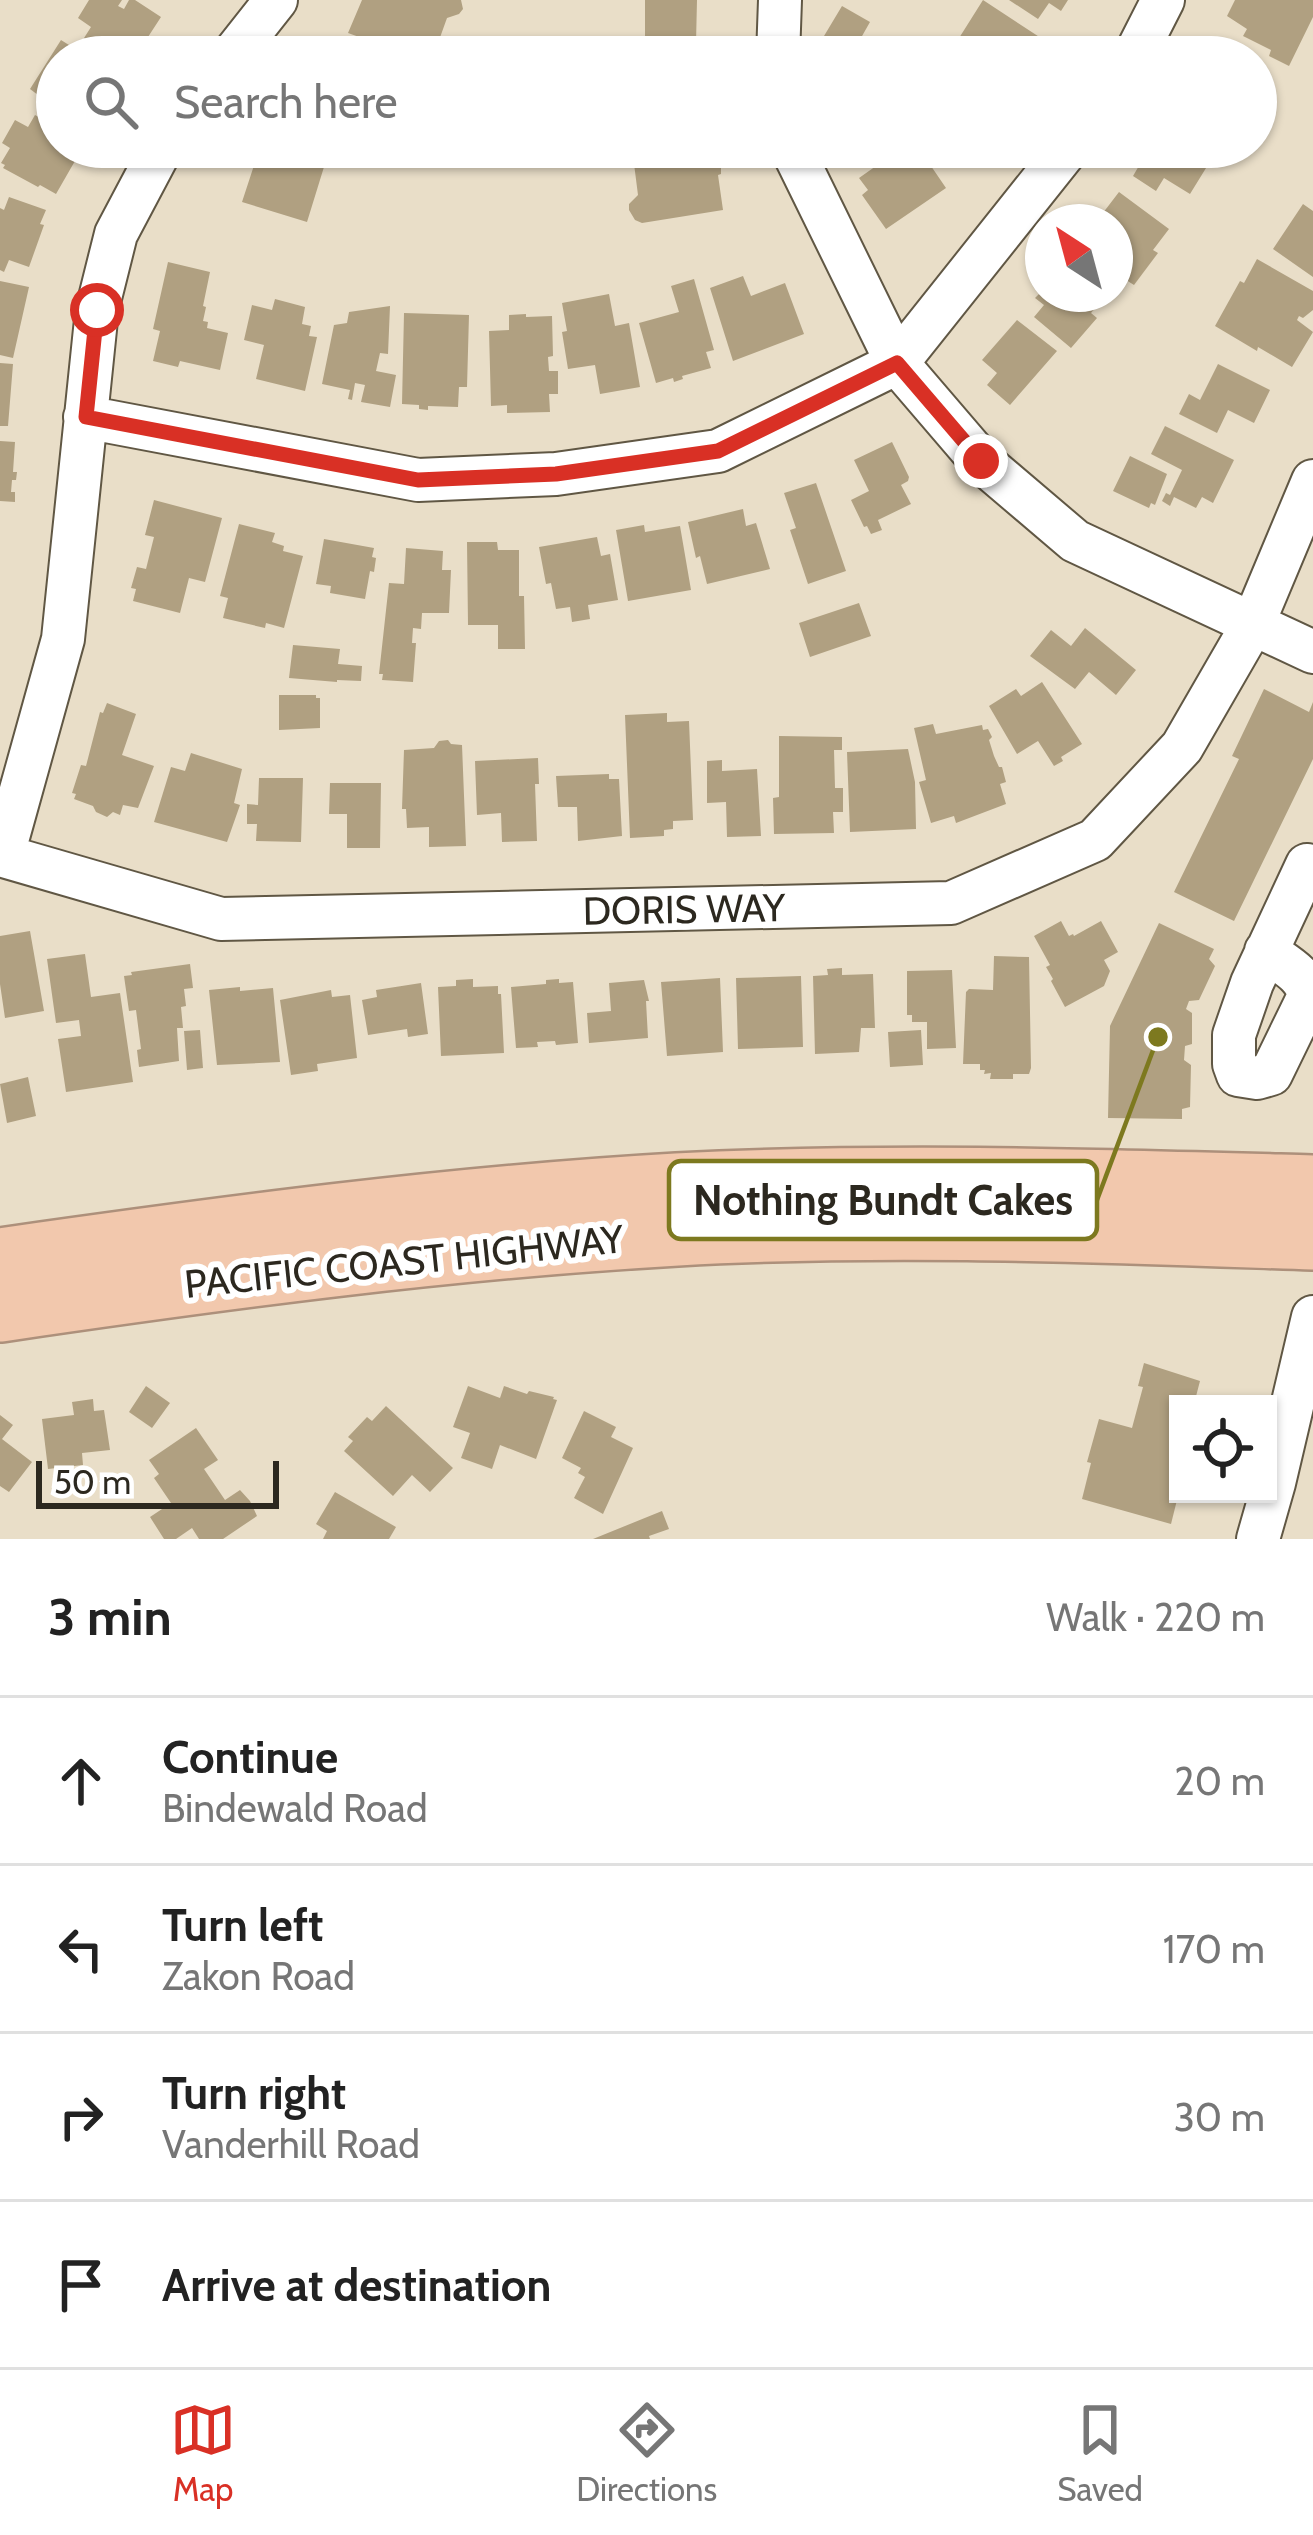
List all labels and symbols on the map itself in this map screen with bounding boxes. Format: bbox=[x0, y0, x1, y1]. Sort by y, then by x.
north arrow bbox=[1025, 204, 1133, 312]
route start bbox=[70, 283, 124, 337]
route end bbox=[954, 434, 1008, 488]
street label: DORIS WAY bbox=[582, 883, 787, 935]
callout: Nothing Bundt Cakes bbox=[669, 1161, 1097, 1239]
text: Nothing Bundt Cakes bbox=[693, 1174, 1073, 1226]
street label: PACIFIC COAST HIGHWAY bbox=[182, 1214, 627, 1308]
scale bar bbox=[36, 1455, 279, 1508]

